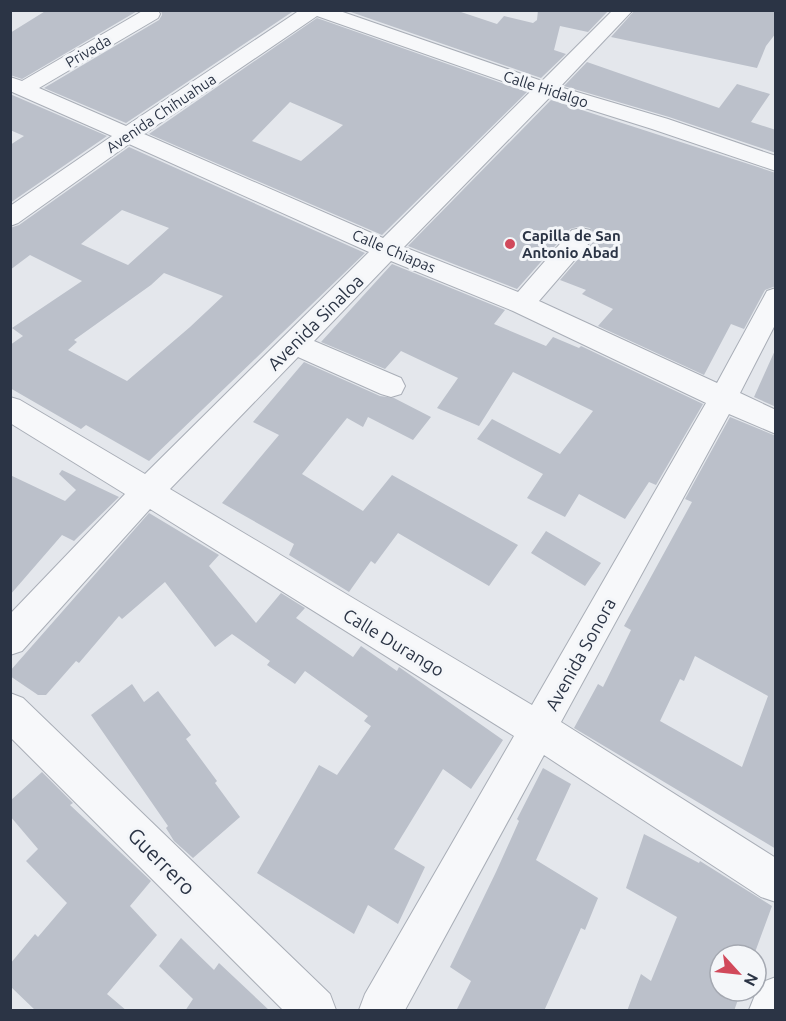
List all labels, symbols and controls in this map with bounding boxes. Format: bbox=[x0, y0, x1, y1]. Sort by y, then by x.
street label: Privada bbox=[62, 31, 114, 71]
street label: Calle Hidalgo bbox=[501, 67, 591, 111]
street label: Avenida Chihuahua bbox=[103, 70, 219, 156]
street label: Calle Chiapas bbox=[350, 226, 438, 276]
place label: Capilla de San Antonio Abad bbox=[522, 227, 621, 261]
marker: Capilla de San Antonio Abad bbox=[503, 237, 517, 251]
street label: Avenida Sinaloa bbox=[263, 270, 367, 374]
street label: Avenida Sonora bbox=[541, 594, 619, 714]
street label: Calle Durango bbox=[340, 604, 448, 680]
street label: Guerrero bbox=[123, 822, 201, 900]
north arrow bbox=[708, 943, 768, 1003]
text: N bbox=[741, 970, 762, 989]

